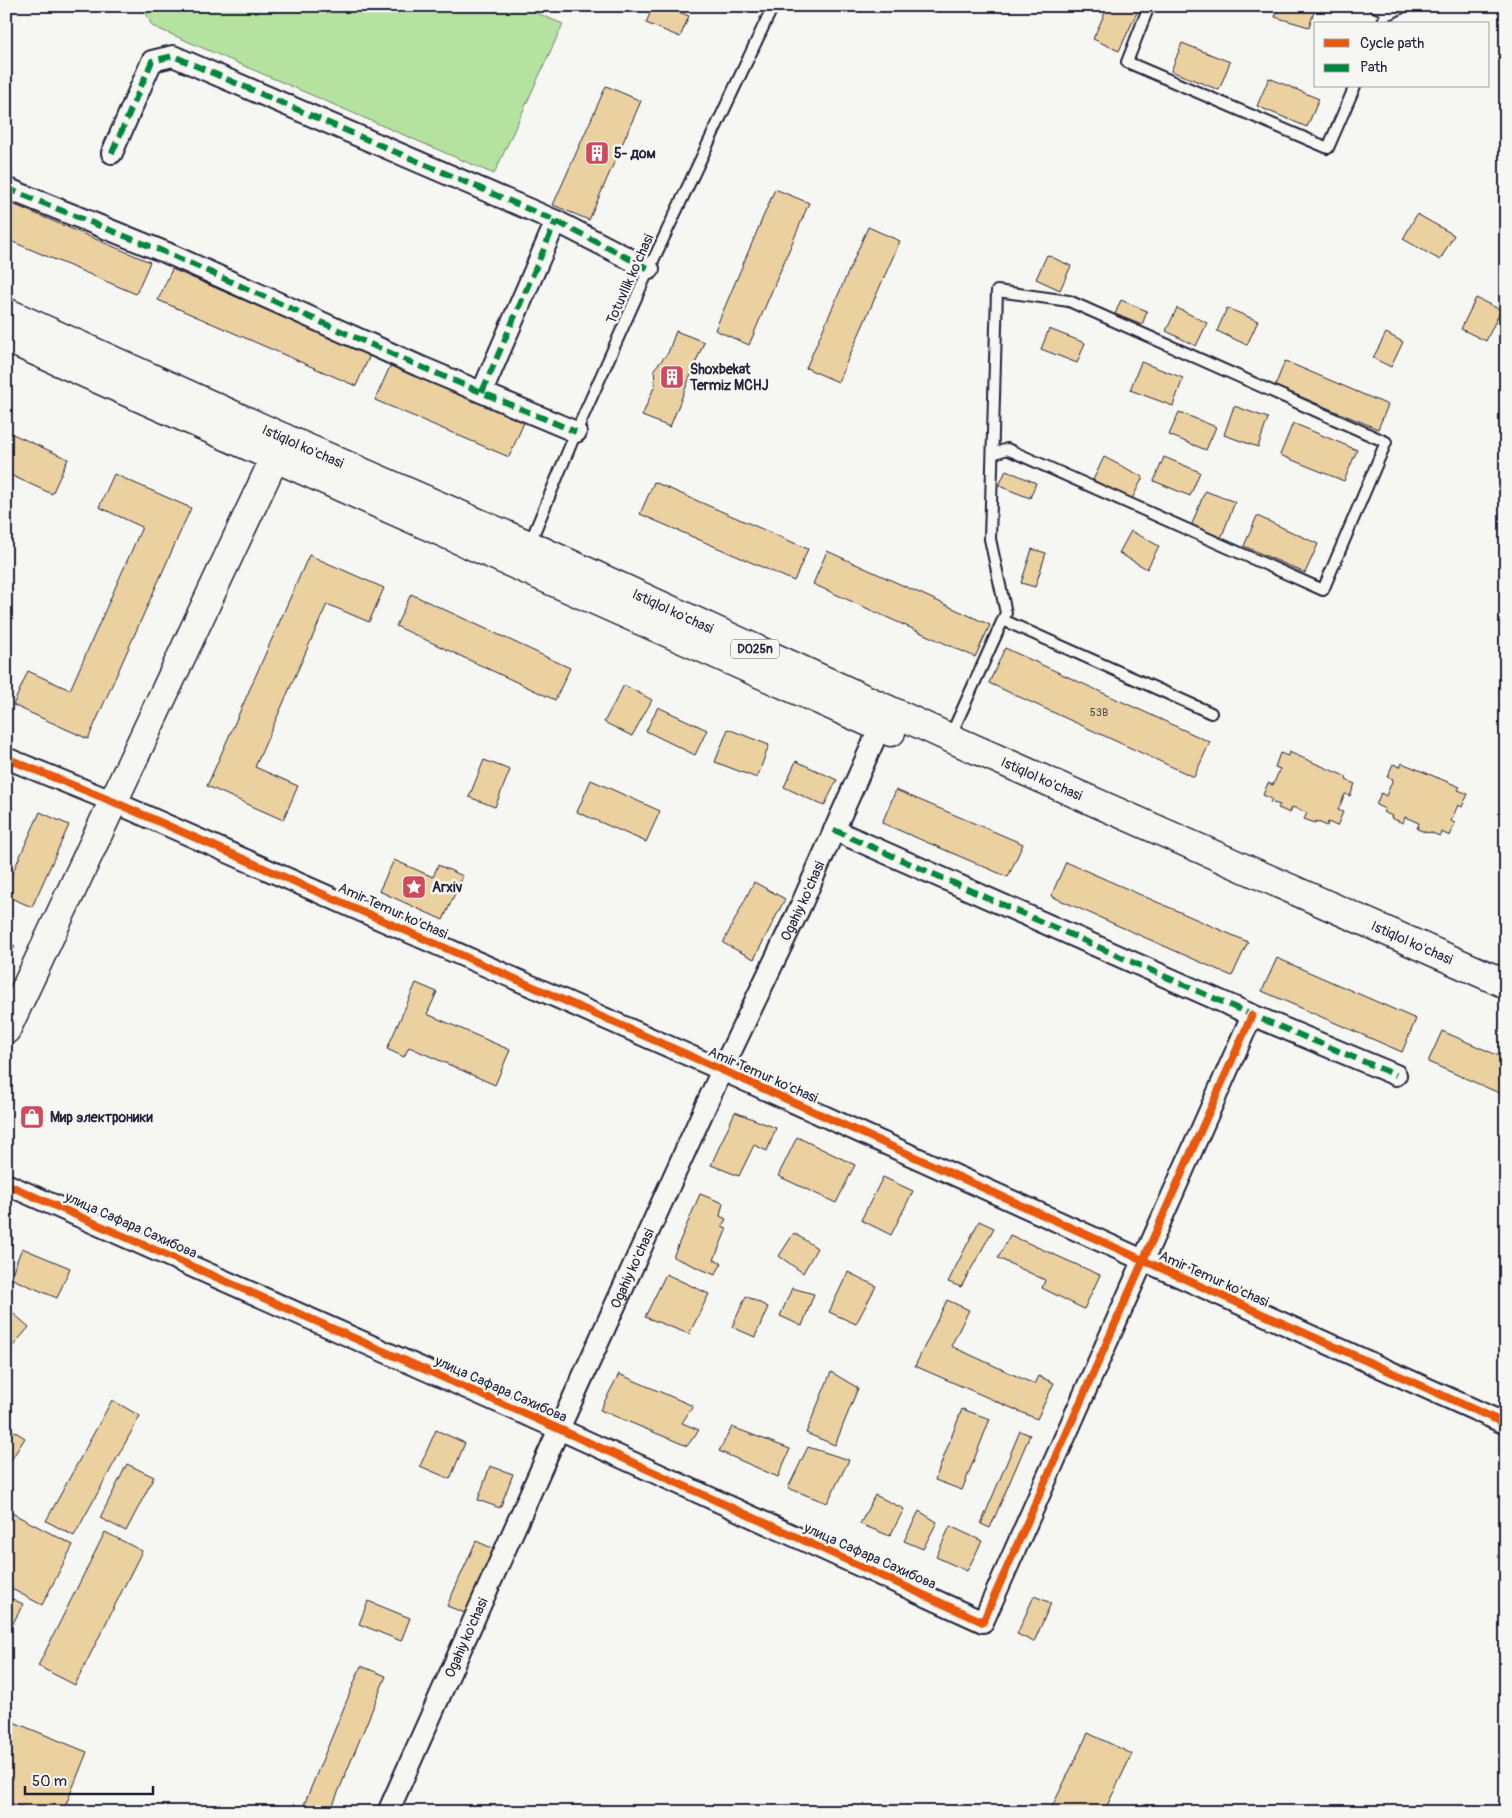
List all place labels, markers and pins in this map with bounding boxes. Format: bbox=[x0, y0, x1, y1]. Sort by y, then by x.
building icon: 5- дом bbox=[584, 140, 610, 166]
place label: 5- дом bbox=[614, 145, 656, 162]
place label: Shoxbekat Termiz MCHJ bbox=[689, 361, 769, 394]
building icon: Shoxbekat Termiz MCHJ bbox=[659, 364, 685, 390]
place icon: Arxiv bbox=[401, 874, 427, 900]
place label: Arxiv bbox=[432, 879, 463, 896]
shop icon: Мир электроники bbox=[19, 1104, 45, 1130]
place label: Мир электроники bbox=[50, 1109, 154, 1126]

